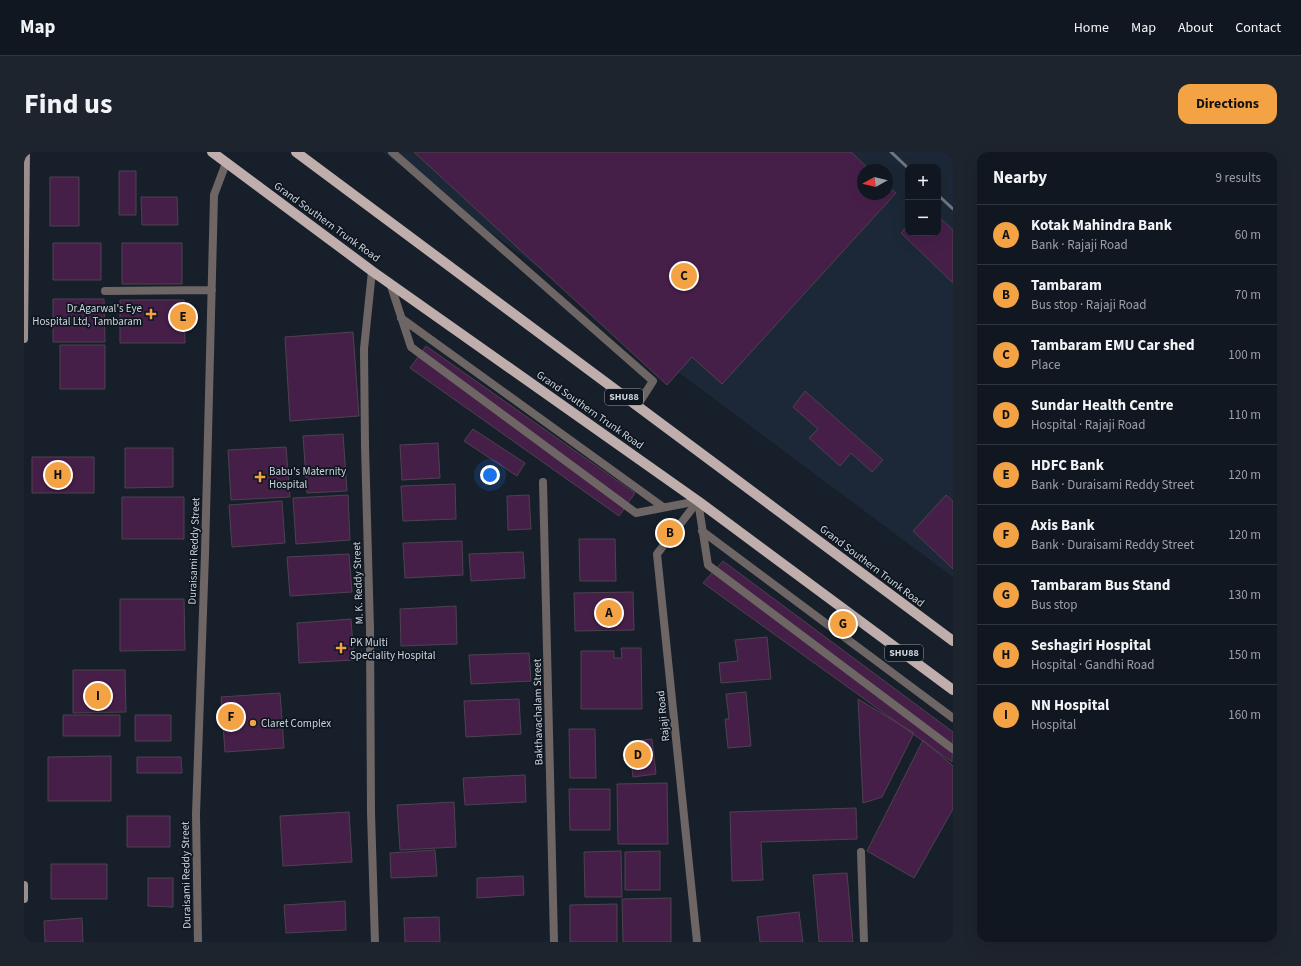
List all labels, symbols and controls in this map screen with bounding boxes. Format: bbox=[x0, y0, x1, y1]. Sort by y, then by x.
text: Map bbox=[20, 14, 55, 41]
text: Home bbox=[1074, 18, 1109, 38]
text: Map bbox=[1131, 18, 1156, 38]
text: About bbox=[1178, 18, 1213, 38]
text: Contact bbox=[1235, 18, 1281, 38]
text: Find us bbox=[24, 84, 112, 124]
button: Directions bbox=[1178, 84, 1277, 124]
north arrow bbox=[857, 164, 893, 200]
map controls bbox=[905, 164, 941, 236]
button: + bbox=[905, 164, 941, 200]
text: Nearby bbox=[993, 166, 1047, 190]
text: 9 results bbox=[1216, 169, 1261, 187]
street label: Grand Southern Trunk Road bbox=[271, 178, 383, 266]
button: − bbox=[905, 200, 941, 236]
text: Kotak Mahindra Bank bbox=[1031, 215, 1172, 236]
text: A bbox=[1002, 226, 1010, 244]
text: 60 m bbox=[1235, 226, 1261, 244]
text: Bank · Rajaji Road bbox=[1031, 236, 1128, 254]
pin: C bbox=[671, 261, 697, 291]
text: Tambaram bbox=[1031, 275, 1102, 296]
text: B bbox=[1002, 286, 1010, 304]
text: 70 m bbox=[1235, 286, 1261, 304]
text: Bus stop · Rajaji Road bbox=[1031, 296, 1146, 314]
place label: Dr.Agarwal's Eye Hospital Ltd, Tambaram bbox=[32, 301, 143, 329]
pin: E bbox=[170, 302, 196, 332]
marker: Dr.Agarwal's Eye Hospital Ltd, Tambaram bbox=[145, 308, 157, 320]
text: Tambaram EMU Car shed bbox=[1031, 335, 1195, 356]
text: C bbox=[1002, 346, 1010, 364]
text: 100 m bbox=[1228, 346, 1261, 364]
text: Place bbox=[1031, 356, 1060, 374]
street label: Grand Southern Trunk Road bbox=[533, 367, 647, 453]
road number: SHU88 bbox=[605, 389, 643, 405]
text: Sundar Health Centre bbox=[1031, 395, 1174, 416]
text: D bbox=[1002, 406, 1010, 424]
text: 110 m bbox=[1228, 406, 1261, 424]
text: Hospital · Rajaji Road bbox=[1031, 416, 1145, 434]
text: HDFC Bank bbox=[1031, 455, 1104, 476]
pin: H bbox=[45, 460, 71, 490]
place label: Babu's Maternity Hospital bbox=[269, 464, 346, 492]
your location bbox=[480, 465, 500, 485]
text: E bbox=[1002, 466, 1010, 484]
text: 120 m bbox=[1228, 466, 1261, 484]
marker: Babu's Maternity Hospital bbox=[254, 471, 266, 483]
text: Bank · Duraisami Reddy Street bbox=[1031, 476, 1194, 494]
street label: Duraisami Reddy Street bbox=[185, 497, 203, 605]
text: Axis Bank bbox=[1031, 515, 1095, 536]
pin: B bbox=[657, 518, 683, 548]
street label: Grand Southern Trunk Road bbox=[816, 522, 928, 610]
text: F bbox=[1003, 526, 1009, 544]
text: 120 m bbox=[1228, 526, 1261, 544]
text: Bank · Duraisami Reddy Street bbox=[1031, 536, 1194, 554]
street label: M. K. Reddy Street bbox=[349, 541, 367, 625]
text: Tambaram Bus Stand bbox=[1031, 575, 1170, 596]
text: G bbox=[1002, 586, 1010, 604]
text: 130 m bbox=[1228, 586, 1261, 604]
text: Bus stop bbox=[1031, 596, 1077, 614]
pin: A bbox=[596, 598, 622, 628]
pin: G bbox=[830, 609, 856, 639]
place label: PK Multi Speciality Hospital bbox=[350, 635, 436, 663]
text: Seshagiri Hospital bbox=[1031, 635, 1151, 656]
marker: PK Multi Speciality Hospital bbox=[335, 642, 347, 654]
road number: SHU88 bbox=[885, 645, 923, 661]
text: H bbox=[1002, 646, 1010, 664]
text: 150 m bbox=[1228, 646, 1261, 664]
text: Hospital · Gandhi Road bbox=[1031, 656, 1154, 674]
street label: Bakthavachalam Street bbox=[530, 658, 546, 765]
pin: I bbox=[85, 681, 111, 711]
street label: Rajaji Road bbox=[653, 690, 673, 742]
text: NN Hospital bbox=[1031, 695, 1109, 716]
pin: F bbox=[218, 702, 244, 732]
text: I bbox=[1004, 706, 1008, 724]
text: 160 m bbox=[1228, 706, 1261, 724]
place label: Claret Complex bbox=[261, 716, 331, 731]
text: Hospital bbox=[1031, 716, 1076, 734]
marker: Claret Complex bbox=[248, 718, 258, 728]
pin: D bbox=[625, 740, 651, 770]
street label: Duraisami Reddy Street bbox=[178, 821, 194, 929]

